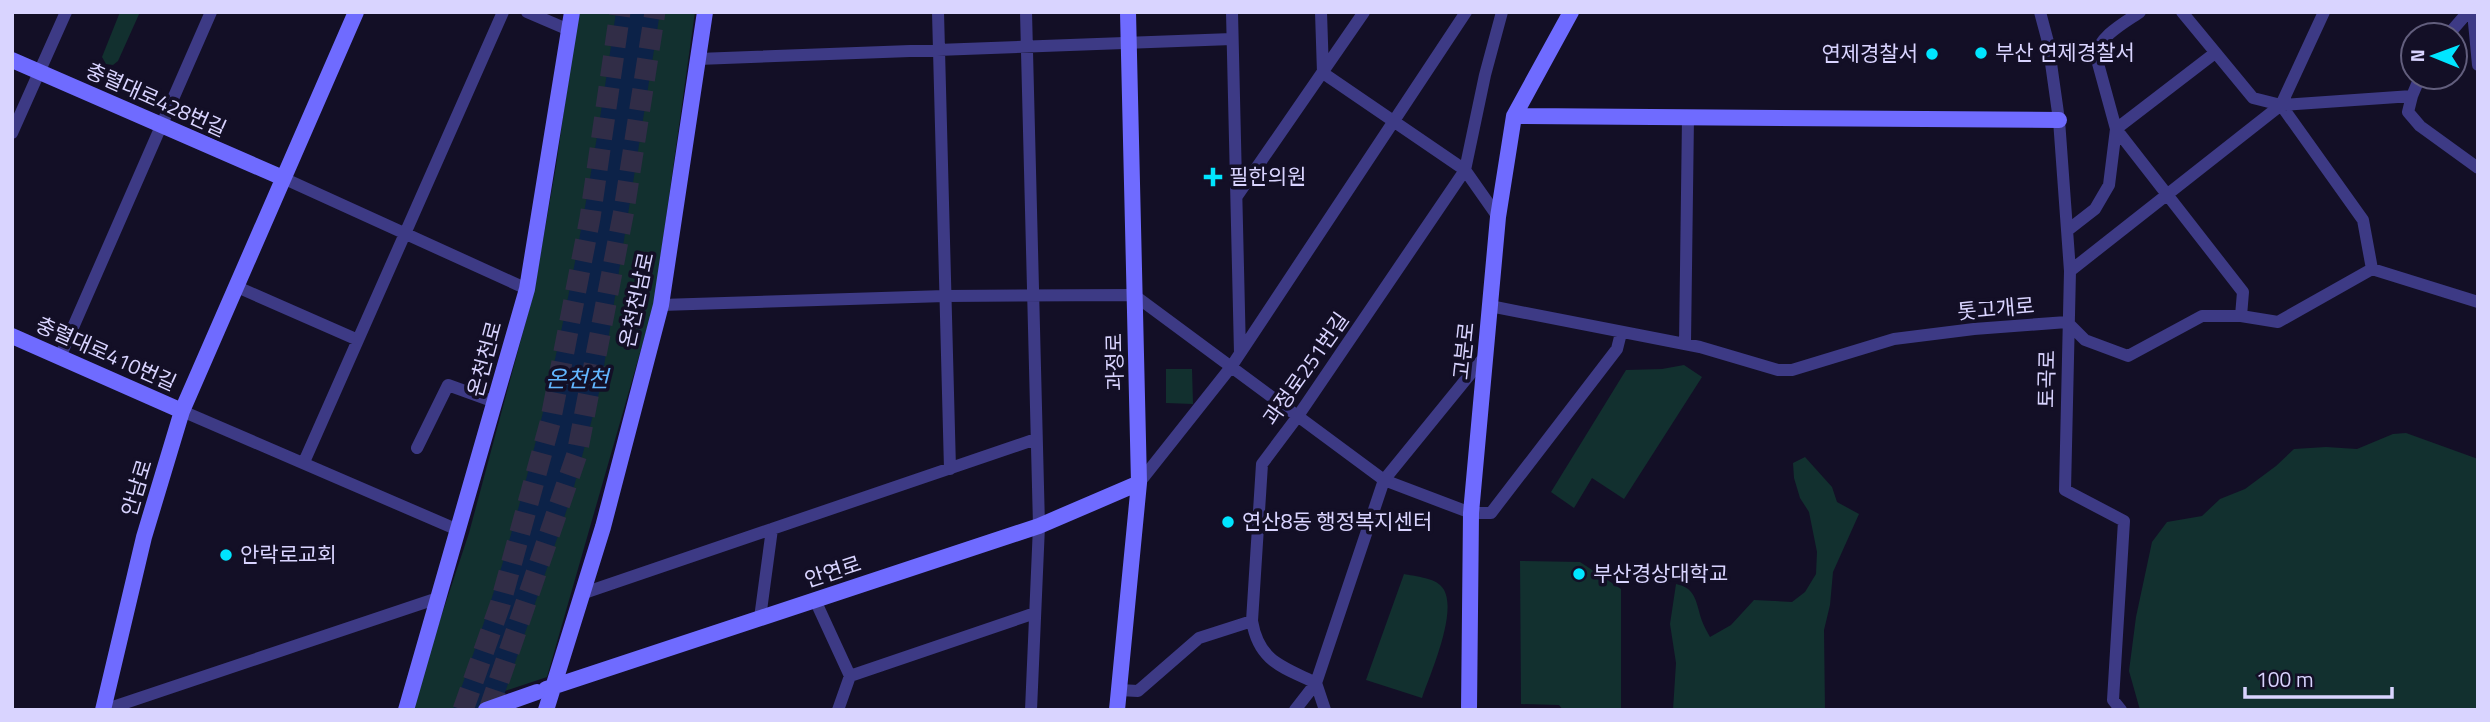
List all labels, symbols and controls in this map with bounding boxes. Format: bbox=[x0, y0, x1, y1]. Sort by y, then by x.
north arrow bbox=[2399, 21, 2469, 91]
place label: 부산 연제경찰서 bbox=[1995, 36, 2135, 68]
place label: 연제경찰서 bbox=[1821, 37, 1918, 69]
marker: 부산 연제경찰서 bbox=[1973, 45, 1989, 61]
marker: 연제경찰서 bbox=[1924, 46, 1940, 62]
text: N bbox=[2402, 49, 2431, 63]
street label: 충렬대로428번길 bbox=[81, 54, 232, 144]
place label: 필한의원 bbox=[1229, 160, 1306, 192]
marker: 필한의원 bbox=[1203, 167, 1223, 187]
street label: 온천천남로 bbox=[610, 249, 662, 350]
street label: 톳고개로 bbox=[1956, 289, 2036, 327]
street label: 과정로251번길 bbox=[1254, 305, 1356, 432]
street label: 충렬대로410번길 bbox=[31, 308, 182, 398]
street label: 온천천로 bbox=[459, 317, 509, 400]
street label: 고분로 bbox=[1444, 320, 1482, 381]
street label: 과정로 bbox=[1097, 333, 1131, 391]
street label: 토곡로 bbox=[2029, 350, 2063, 408]
water label: 온천천 bbox=[545, 361, 612, 396]
street label: 안남로 bbox=[112, 455, 160, 520]
place label: 연산8동 행정복지센터 bbox=[1242, 505, 1432, 537]
marker: 연산8동 행정복지센터 bbox=[1220, 514, 1236, 530]
place label: 안락로교회 bbox=[240, 538, 337, 570]
marker: 안락로교회 bbox=[218, 547, 234, 563]
street label: 안연로 bbox=[800, 547, 865, 595]
place label: 부산경상대학교 bbox=[1593, 557, 1728, 589]
marker: 부산경상대학교 bbox=[1571, 566, 1587, 582]
scale bar bbox=[2245, 656, 2392, 700]
text: 100 m bbox=[2256, 663, 2313, 695]

